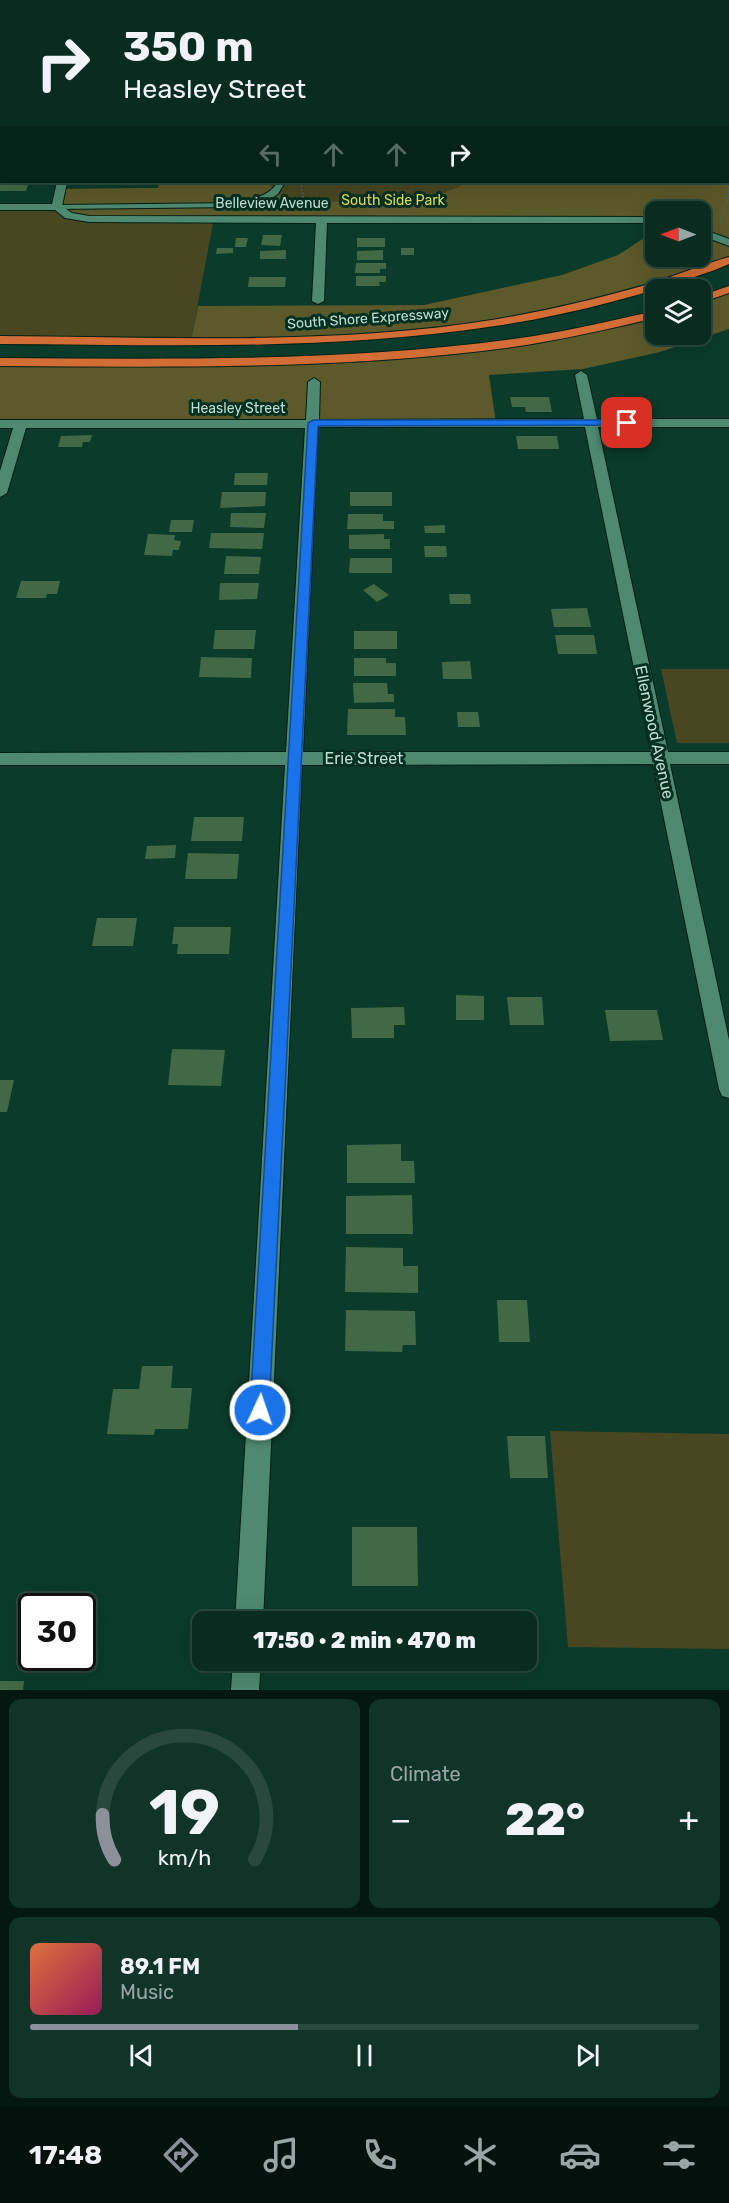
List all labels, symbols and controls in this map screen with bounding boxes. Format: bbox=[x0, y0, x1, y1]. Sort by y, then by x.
text: 350 m bbox=[123, 22, 254, 72]
icon: right bbox=[24, 24, 102, 102]
text: Heasley Street bbox=[123, 73, 306, 105]
icon: left bbox=[254, 138, 287, 171]
icon: ahead bbox=[317, 138, 350, 171]
icon: ahead bbox=[380, 138, 413, 171]
icon: right bbox=[443, 138, 476, 171]
park label: South Side Park bbox=[341, 192, 445, 209]
street label: Belleview Avenue bbox=[215, 195, 329, 212]
north arrow bbox=[645, 201, 711, 267]
map controls bbox=[645, 201, 711, 345]
button: layers bbox=[645, 279, 711, 345]
street label: South Shore Expressway bbox=[287, 304, 450, 333]
pin bbox=[601, 397, 652, 448]
street label: Heasley Street bbox=[191, 400, 286, 417]
icon: arrive bbox=[610, 406, 643, 439]
street label: Ellenwood Avenue bbox=[631, 664, 678, 801]
street label: Erie Street bbox=[325, 749, 403, 768]
position arrow bbox=[228, 1378, 292, 1442]
speed limit sign: 30 bbox=[18, 1593, 96, 1671]
text: 17:50 · 2 min · 470 m bbox=[253, 1627, 476, 1654]
text: Climate bbox=[390, 1762, 461, 1786]
text: 19 bbox=[149, 1776, 220, 1850]
text: 22° bbox=[505, 1793, 585, 1846]
text: − bbox=[390, 1800, 411, 1839]
text: + bbox=[678, 1800, 699, 1839]
text: km/h bbox=[158, 1846, 211, 1871]
text: 89.1 FM bbox=[120, 1953, 200, 1980]
text: Music bbox=[120, 1980, 174, 2004]
icon: previous bbox=[125, 2039, 158, 2072]
icon: pause bbox=[348, 2039, 381, 2072]
icon: next bbox=[571, 2039, 604, 2072]
icon: directions bbox=[160, 2134, 202, 2176]
icon: music bbox=[260, 2134, 302, 2176]
icon: phone bbox=[359, 2134, 401, 2176]
icon: climate bbox=[459, 2134, 501, 2176]
icon: car bbox=[559, 2134, 601, 2176]
icon: filters bbox=[658, 2134, 700, 2176]
text: 17:48 bbox=[29, 2139, 102, 2171]

